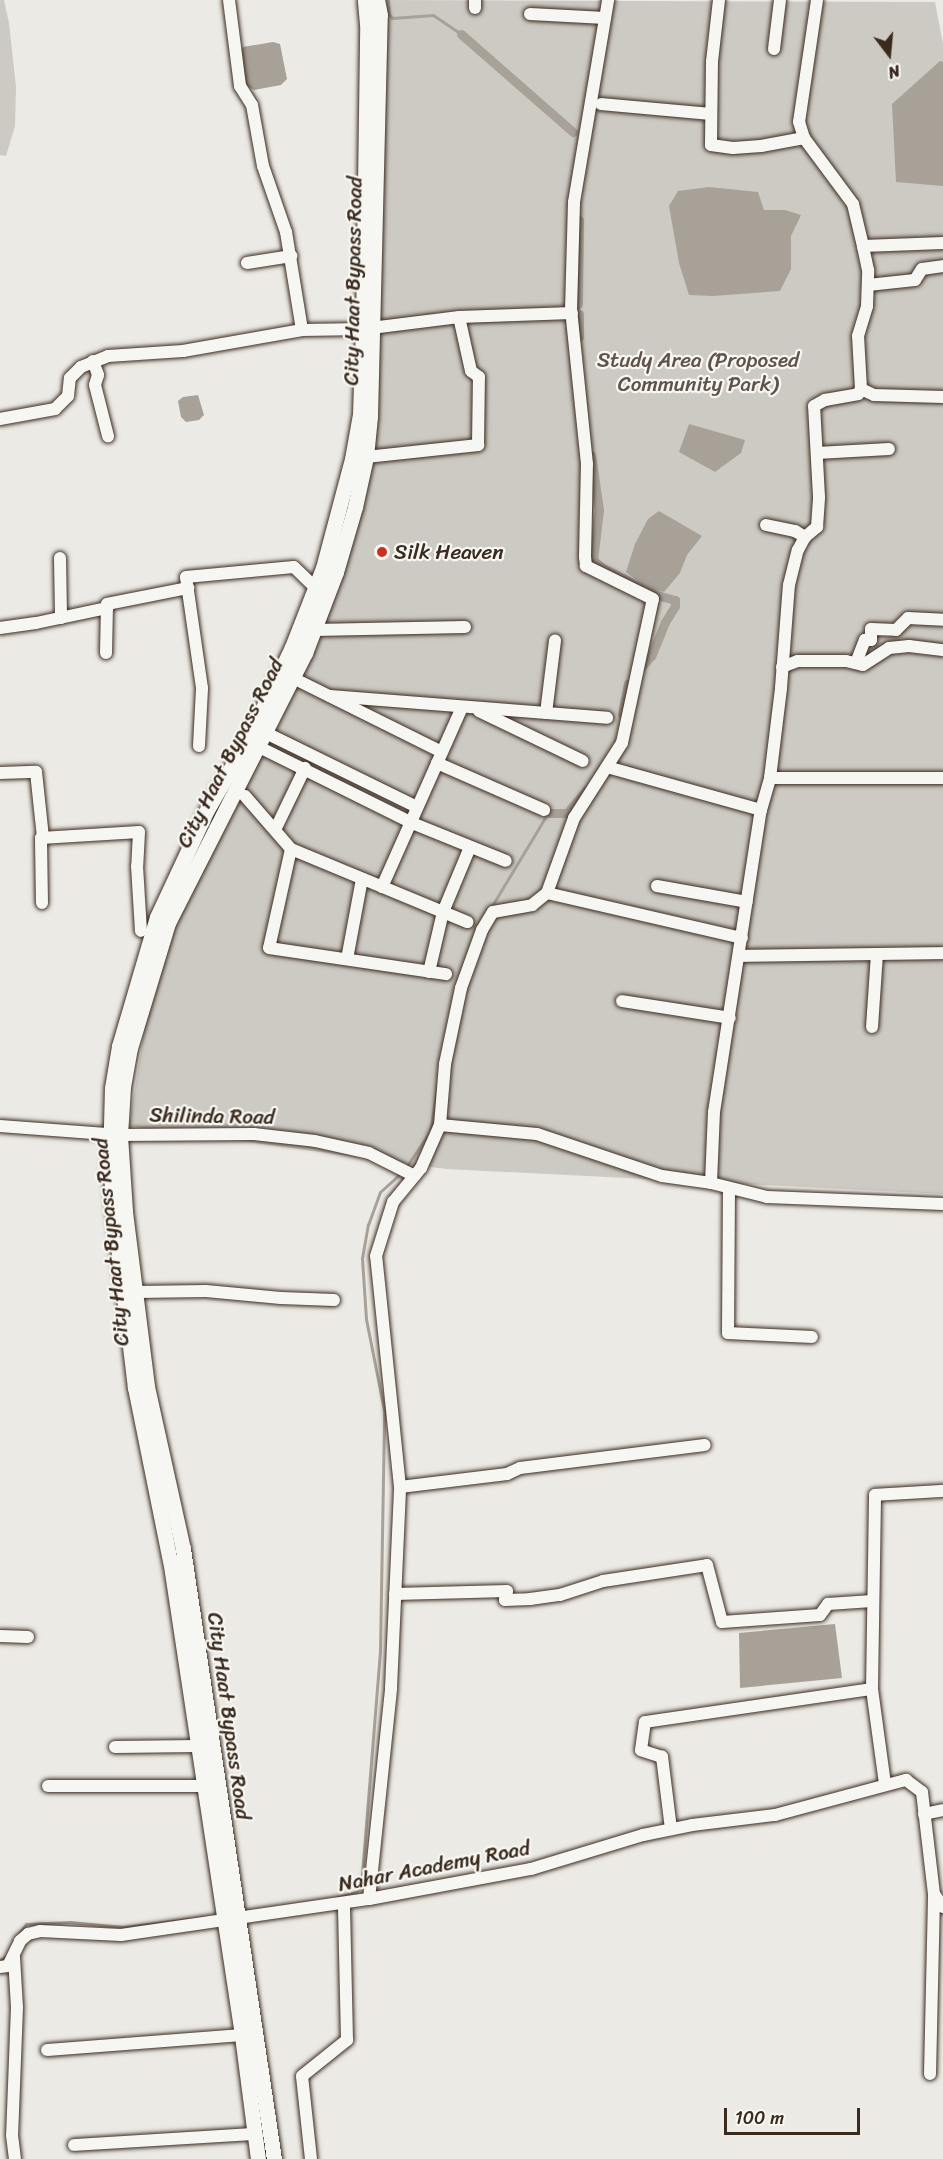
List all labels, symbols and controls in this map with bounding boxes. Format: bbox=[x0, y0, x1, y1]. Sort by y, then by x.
north arrow bbox=[859, 24, 919, 84]
text: N bbox=[885, 56, 903, 87]
street label: City Haat Bypass Road bbox=[339, 176, 367, 386]
park label: Study Area (Proposed Community Park) bbox=[597, 347, 799, 397]
place label: Silk Heaven bbox=[394, 539, 503, 565]
marker: Silk Heaven bbox=[375, 545, 389, 559]
street label: City Haat Bypass Road bbox=[171, 654, 289, 852]
street label: Shilinda Road bbox=[149, 1102, 275, 1130]
street label: City Haat Bypass Road bbox=[88, 1136, 134, 1348]
street label: City Haat Bypass Road bbox=[202, 1610, 256, 1822]
street label: Nahar Academy Road bbox=[336, 1835, 532, 1897]
scale bar bbox=[727, 2096, 864, 2134]
text: 100 m bbox=[735, 2102, 784, 2134]

